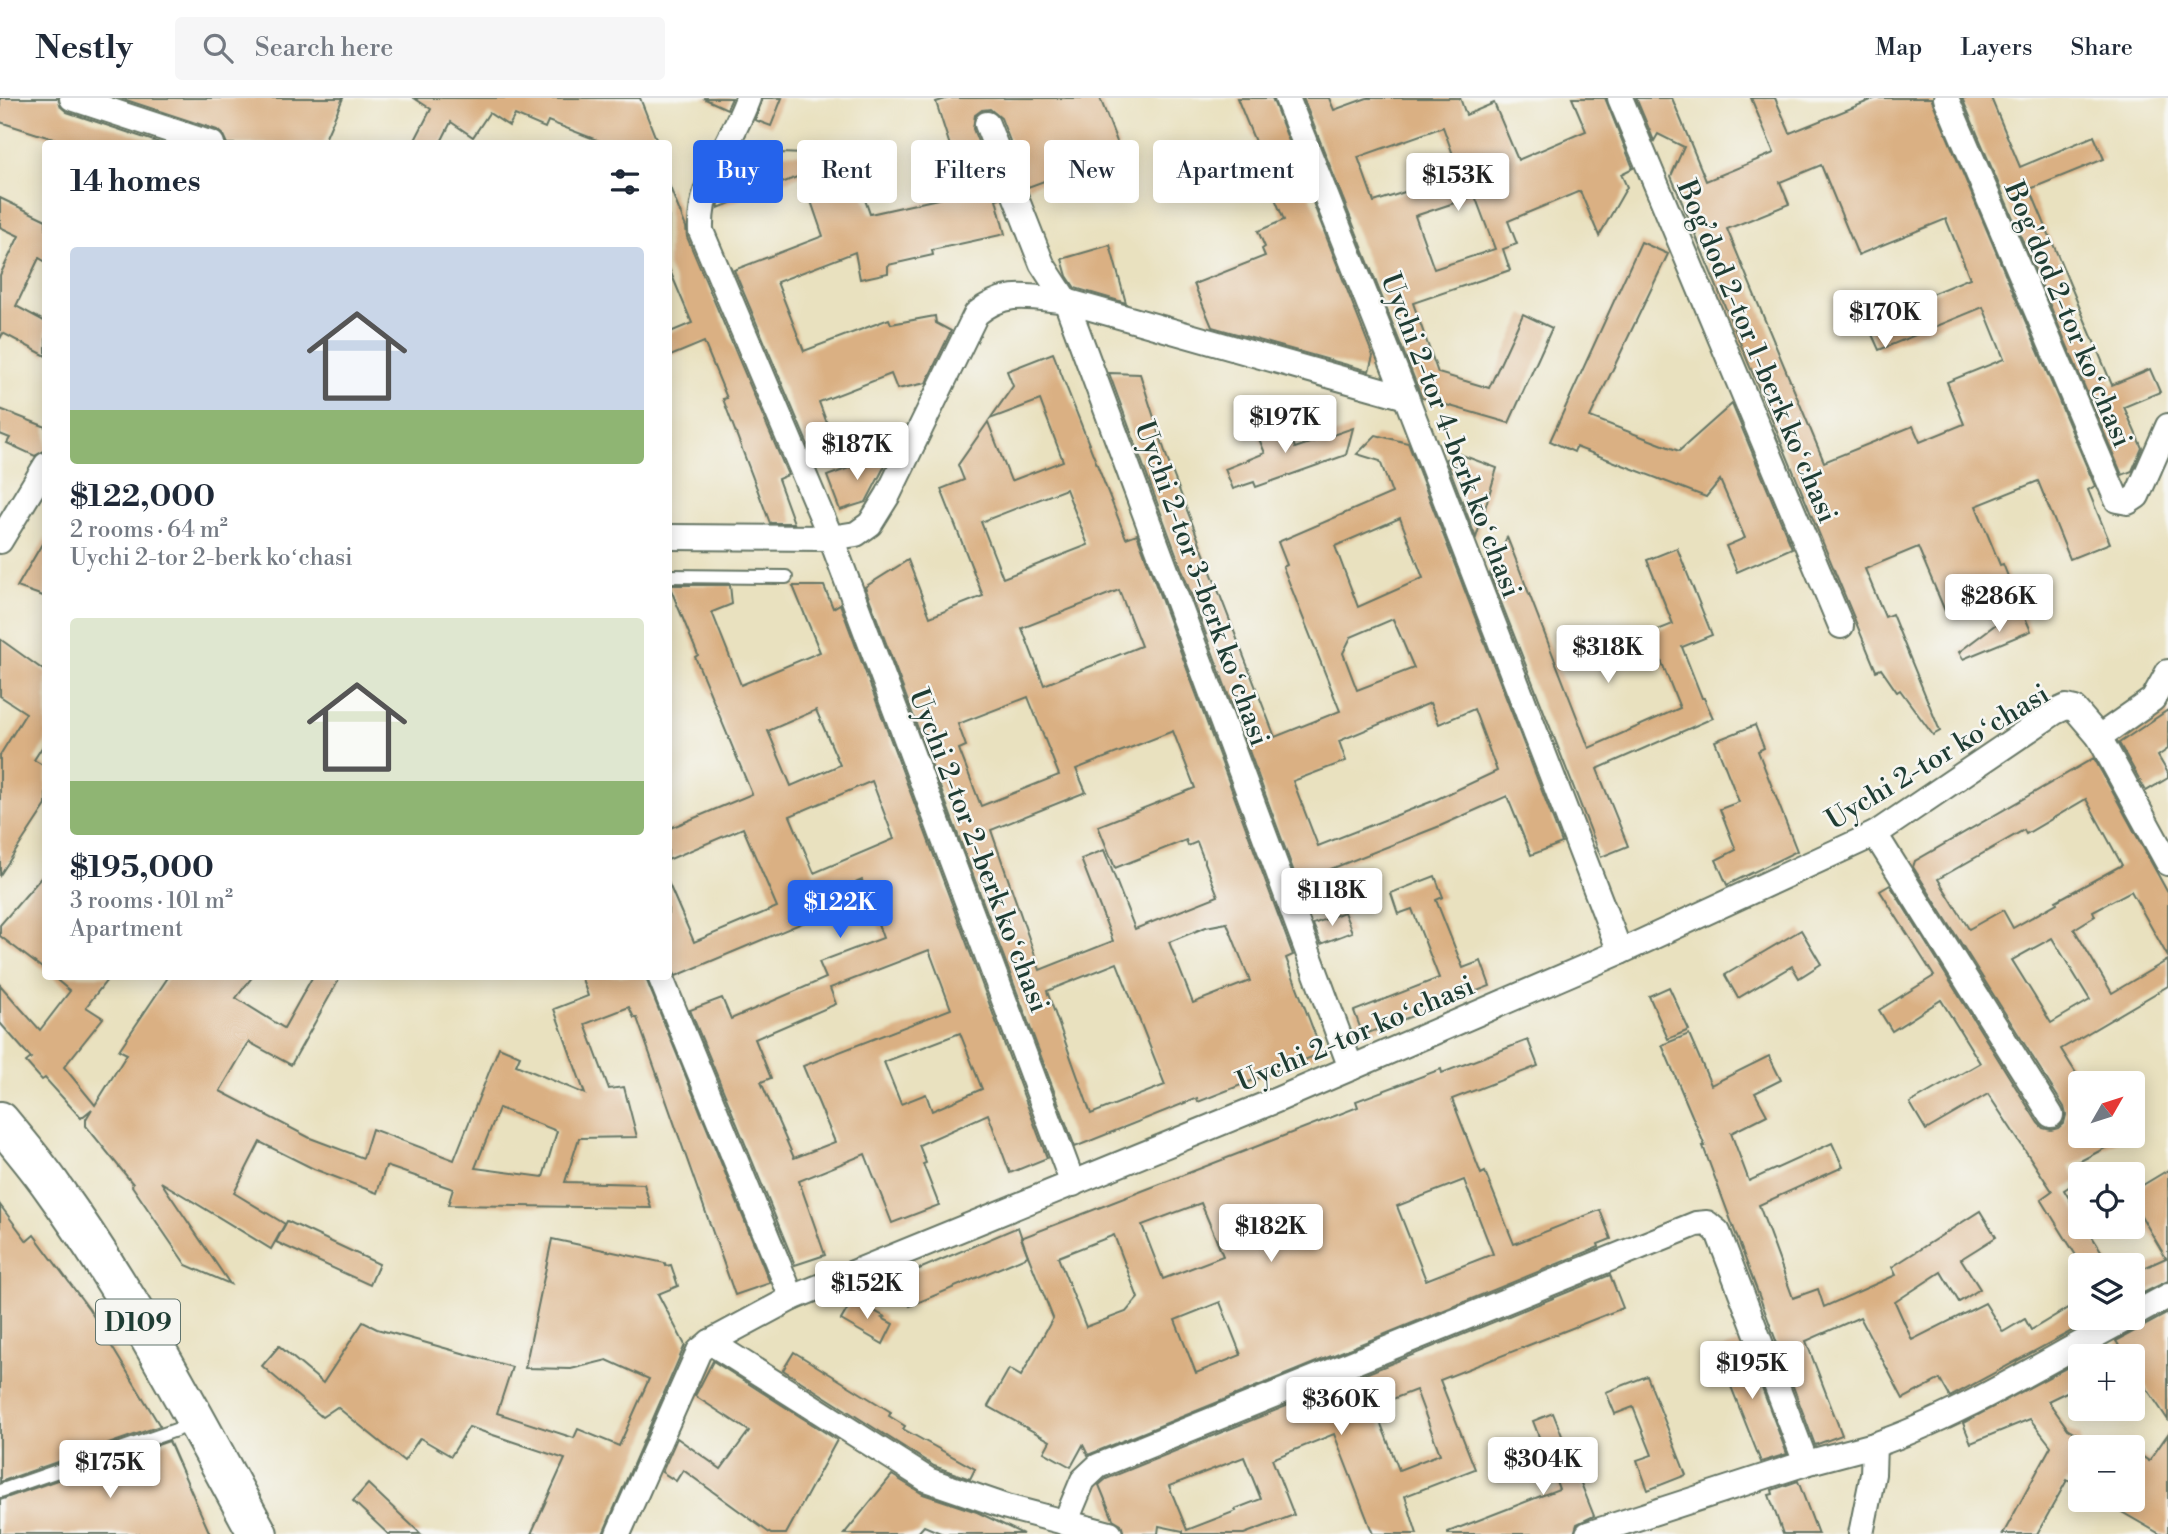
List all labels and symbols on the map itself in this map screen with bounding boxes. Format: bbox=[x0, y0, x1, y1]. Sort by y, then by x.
pin: $153K bbox=[1409, 153, 1507, 213]
street label: Bogʼdod 2-tor 1-berk koʻchasi bbox=[1668, 174, 1845, 528]
street label: Bog'dod 2-tor koʻchasi bbox=[1995, 176, 2139, 453]
street label: Uychi 2-tor 4-berk koʻchasi bbox=[1372, 268, 1529, 603]
pin: $170K bbox=[1836, 290, 1934, 350]
pin: $197K bbox=[1236, 396, 1334, 455]
street label: Uychi 2-tor 3-berk koʻchasi bbox=[1126, 416, 1277, 751]
pin: $187K bbox=[808, 422, 906, 482]
pin: $286K bbox=[1950, 574, 2048, 634]
pin: $318K bbox=[1559, 626, 1657, 685]
street label: Uychi 2-tor koʻchasi bbox=[1820, 677, 2056, 838]
street label: Uychi 2-tor 2-berk koʻchasi bbox=[901, 684, 1057, 1017]
pin: $118K bbox=[1283, 868, 1381, 928]
pin: $122K bbox=[791, 880, 889, 940]
street label: Uychi 2-tor koʻchasi bbox=[1231, 968, 1480, 1100]
north arrow bbox=[2068, 1071, 2146, 1148]
pin: $182K bbox=[1222, 1204, 1320, 1264]
pin: $152K bbox=[818, 1262, 916, 1321]
road number: D109 bbox=[96, 1300, 180, 1344]
pin: $195K bbox=[1703, 1342, 1801, 1401]
pin: $360K bbox=[1292, 1378, 1390, 1437]
pin: $304K bbox=[1494, 1438, 1592, 1497]
pin: $175K bbox=[61, 1440, 159, 1500]

